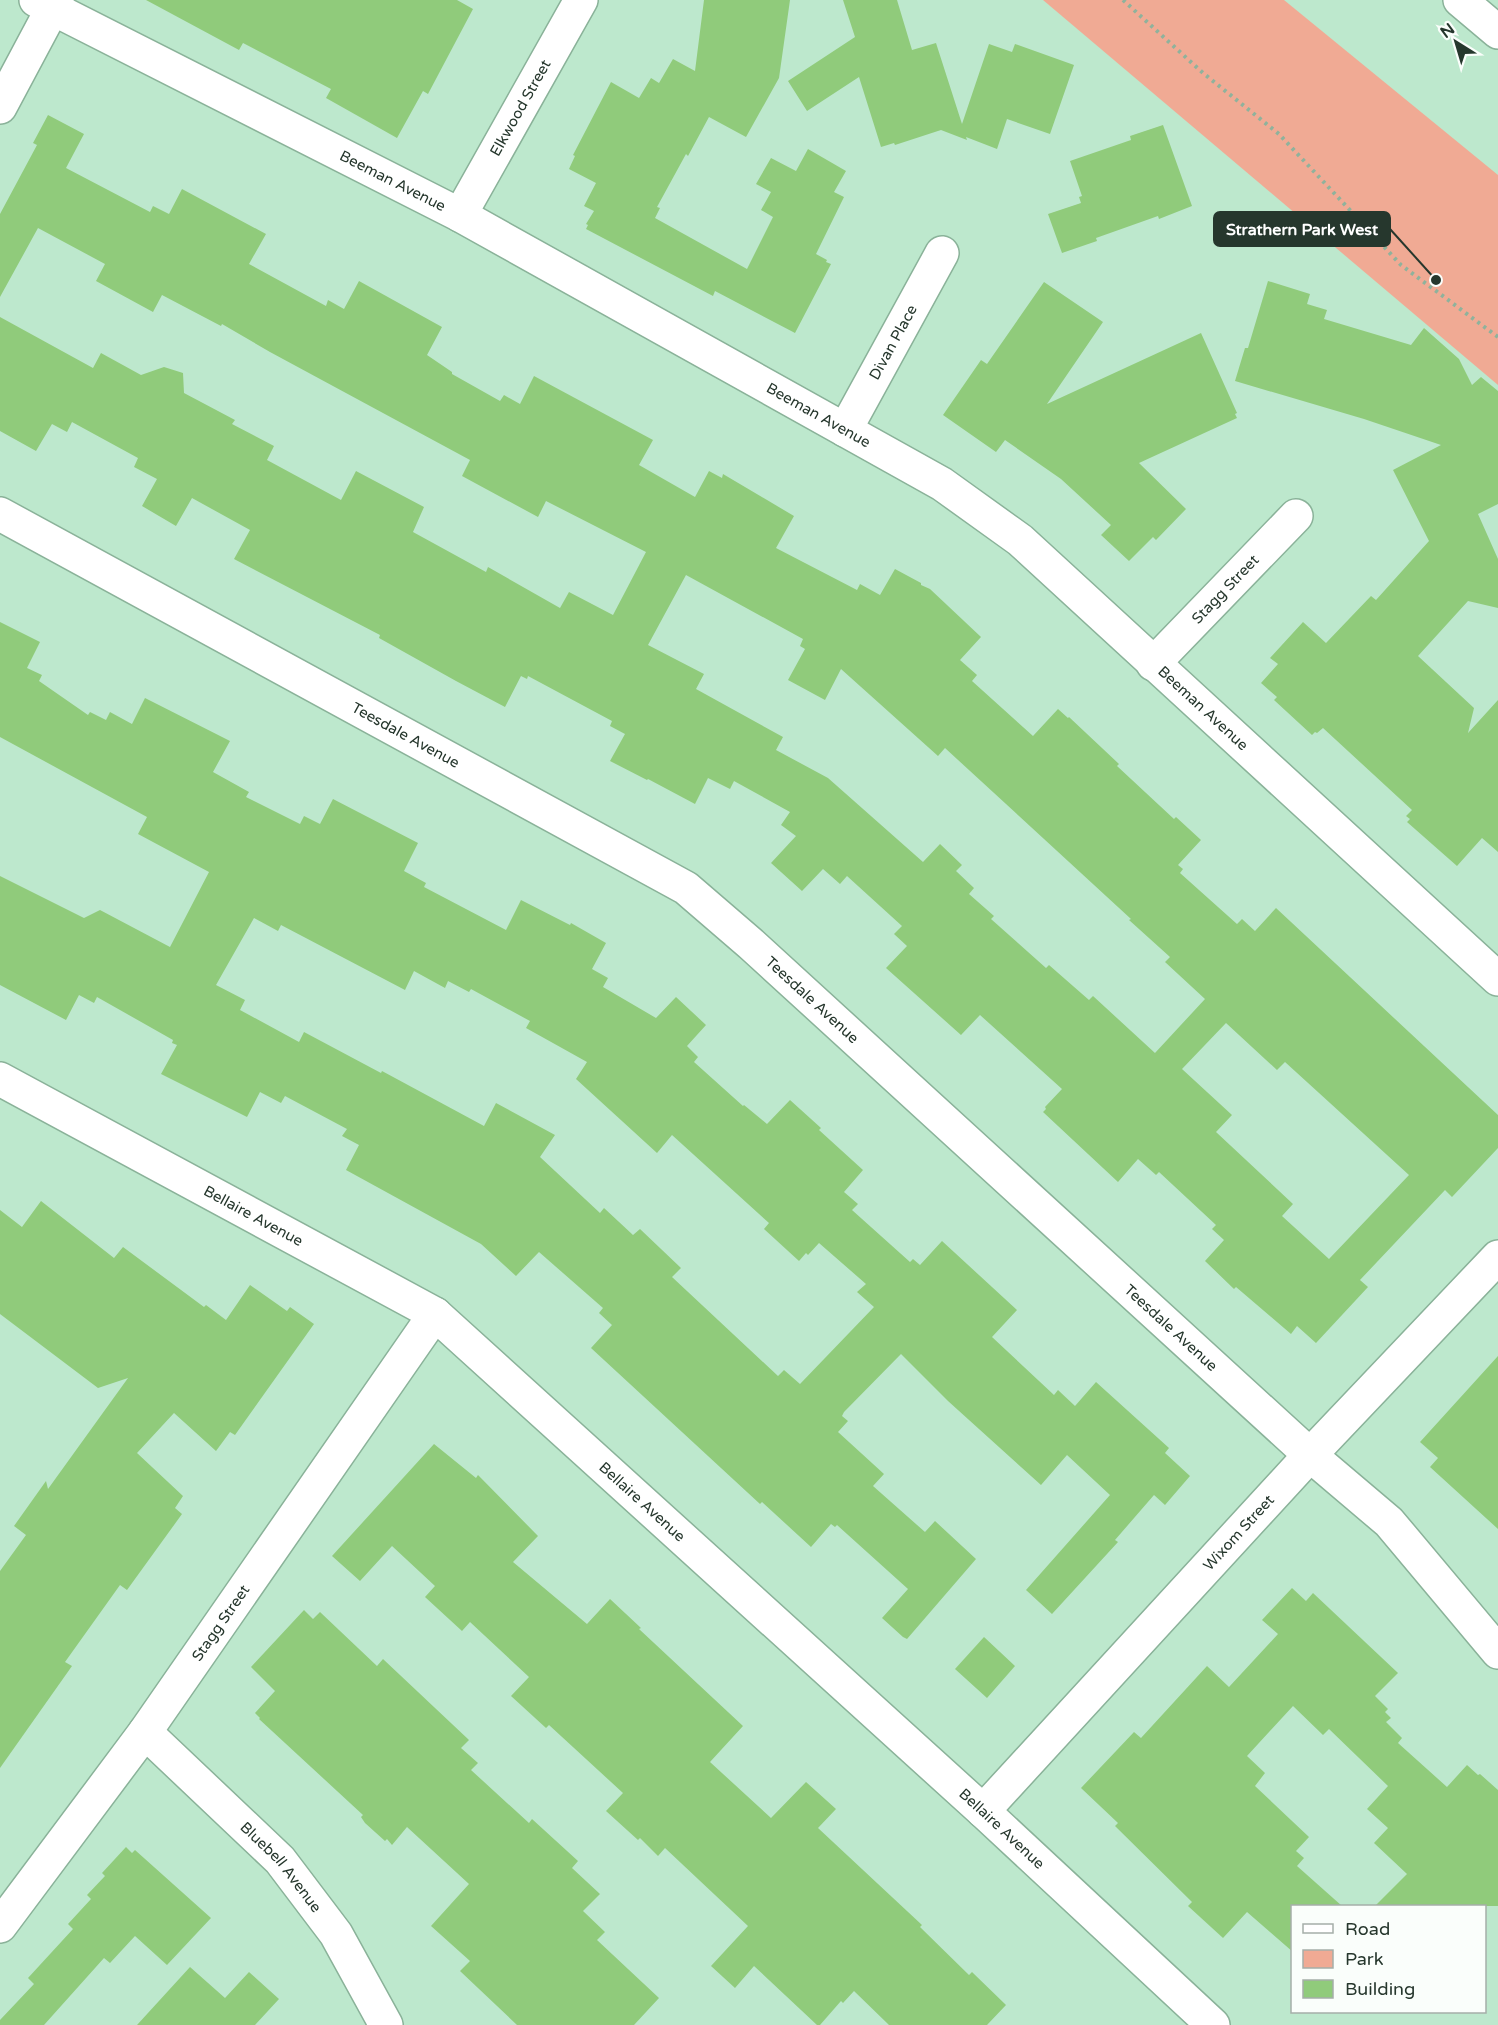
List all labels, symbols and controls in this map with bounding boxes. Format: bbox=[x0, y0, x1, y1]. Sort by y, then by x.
north arrow bbox=[1426, 12, 1486, 72]
text: N bbox=[1436, 19, 1459, 43]
street label: Elkwood Street bbox=[486, 56, 555, 159]
street label: Beeman Avenue bbox=[337, 147, 449, 215]
callout: Strathern Park West bbox=[1214, 212, 1390, 246]
text: Strathern Park West bbox=[1226, 220, 1379, 240]
street label: Divan Place bbox=[865, 302, 921, 383]
street label: Beeman Avenue bbox=[763, 379, 874, 451]
street label: Stagg Street bbox=[1188, 551, 1263, 627]
street label: Beeman Avenue bbox=[1154, 662, 1252, 754]
street label: Teesdale Avenue bbox=[349, 698, 463, 772]
street label: Teesdale Avenue bbox=[762, 953, 863, 1047]
street label: Bellaire Avenue bbox=[201, 1182, 306, 1250]
street label: Teesdale Avenue bbox=[1120, 1281, 1221, 1375]
street label: Bellaire Avenue bbox=[595, 1458, 689, 1546]
street label: Wixom Street bbox=[1199, 1491, 1278, 1574]
street label: Stagg Street bbox=[188, 1581, 254, 1665]
street label: Bellaire Avenue bbox=[955, 1785, 1048, 1873]
street label: Bluebell Avenue bbox=[236, 1818, 325, 1916]
legend bbox=[1291, 1905, 1486, 2013]
text: Road bbox=[1345, 1918, 1390, 1940]
text: Park bbox=[1345, 1948, 1384, 1970]
text: Building bbox=[1345, 1978, 1415, 2000]

